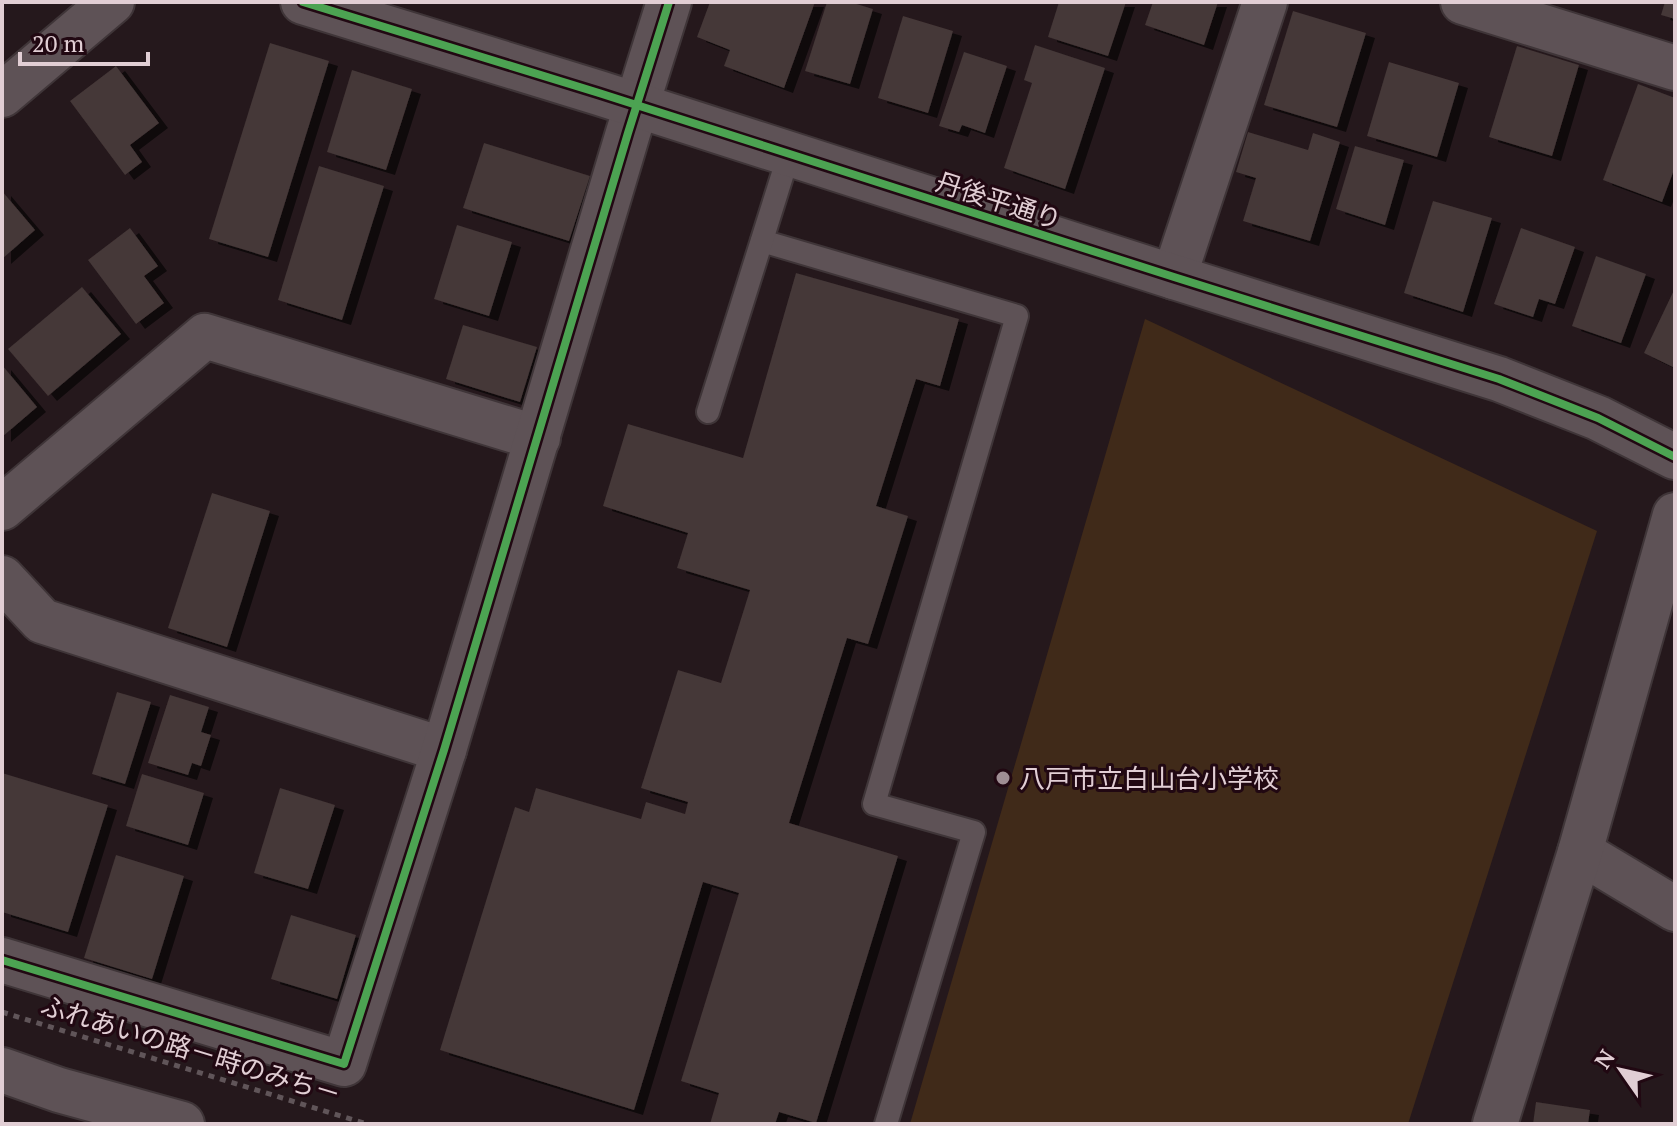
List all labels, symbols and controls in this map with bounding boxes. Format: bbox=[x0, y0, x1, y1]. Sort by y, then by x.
scale bar bbox=[20, 16, 148, 66]
text: 20 m bbox=[32, 27, 84, 59]
street label: 丹後平通り bbox=[932, 164, 1066, 236]
place label: 八戸市立白山台小学校 bbox=[1019, 761, 1279, 795]
marker: 八戸市立白山台小学校 bbox=[994, 769, 1012, 787]
street label: ふれあいの路－時のみち－ bbox=[37, 987, 345, 1111]
north arrow bbox=[1581, 1030, 1661, 1110]
text: N bbox=[1587, 1043, 1621, 1074]

